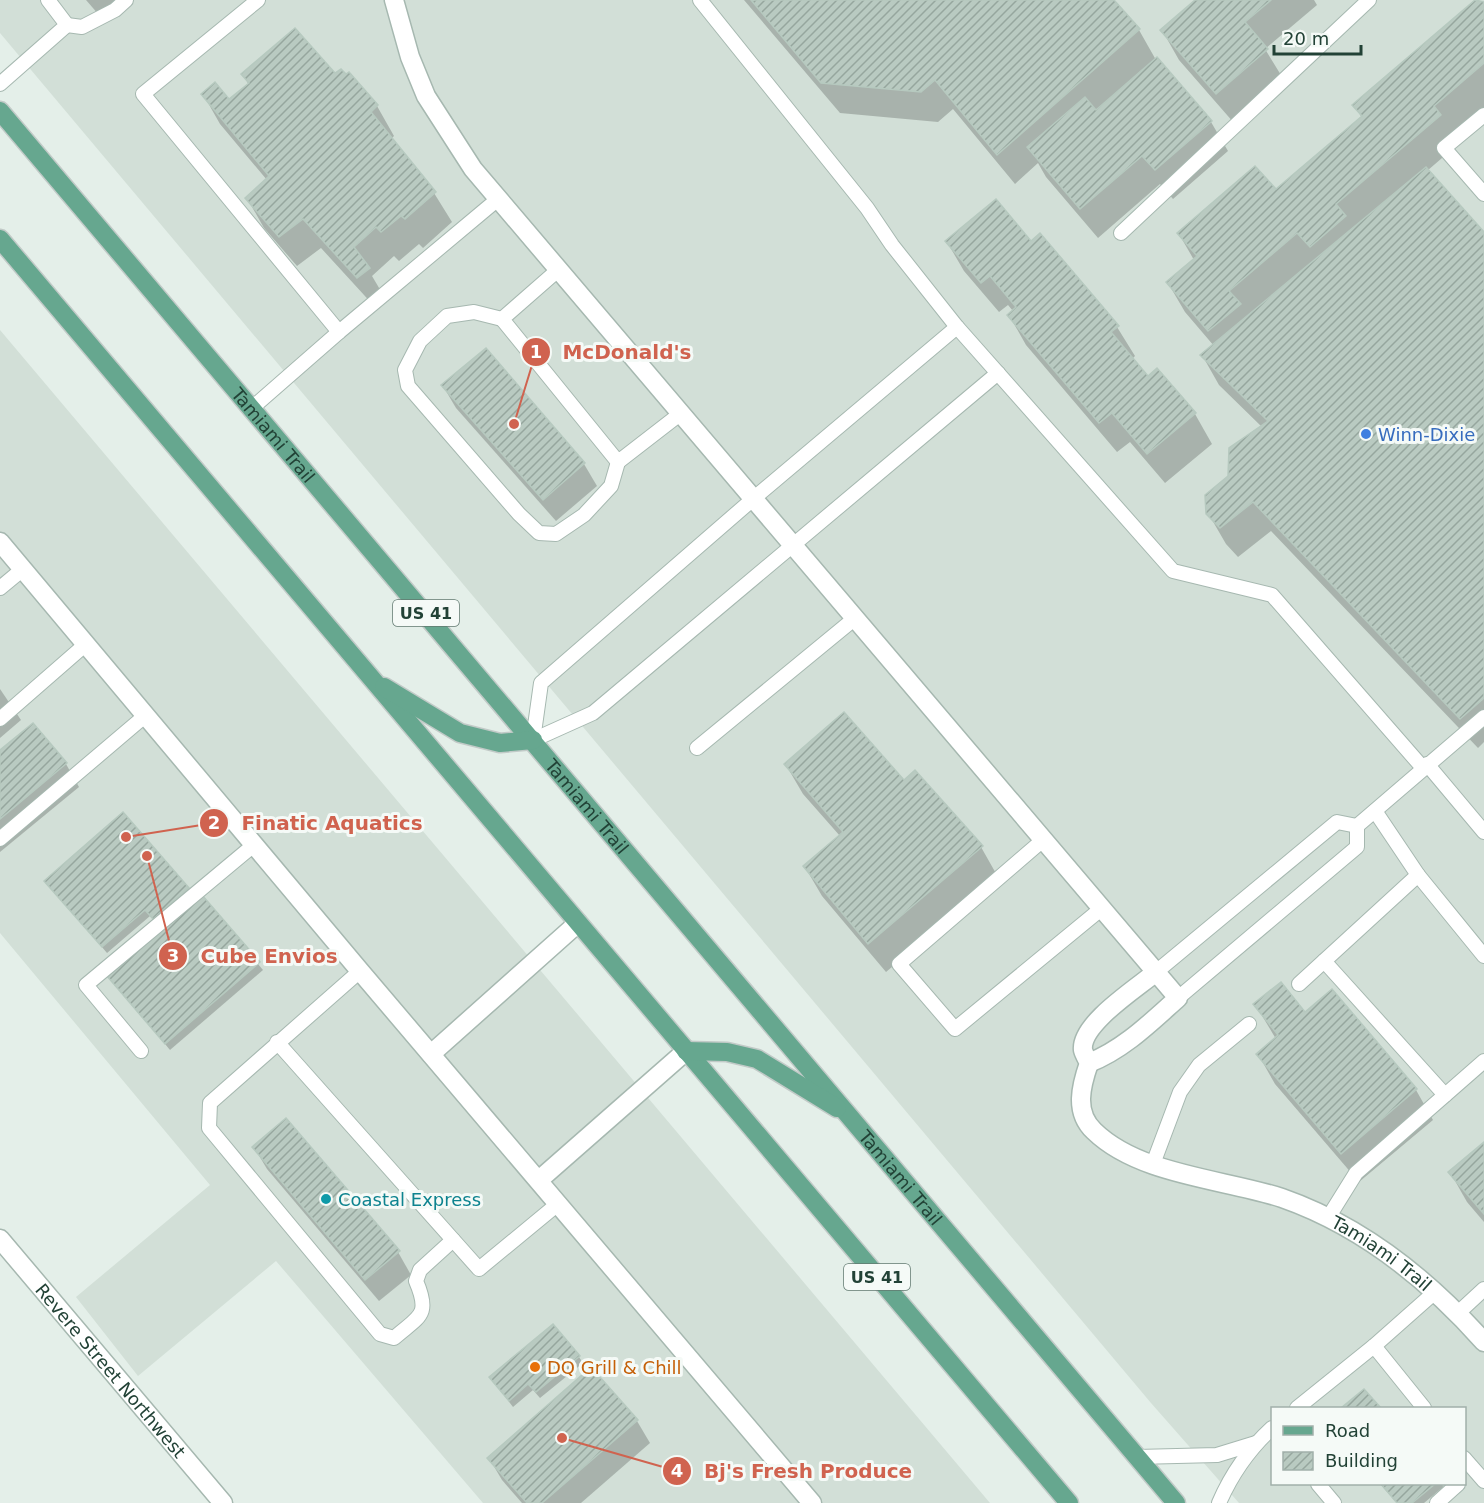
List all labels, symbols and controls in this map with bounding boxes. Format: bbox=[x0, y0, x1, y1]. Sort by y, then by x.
scale bar bbox=[1274, 18, 1361, 56]
text: 20 m bbox=[1283, 28, 1329, 49]
callout: McDonald's bbox=[521, 333, 704, 371]
text: McDonald's bbox=[562, 340, 692, 364]
text: 1 bbox=[530, 341, 542, 362]
street label: Tamiami Trail bbox=[227, 382, 320, 487]
place label: Winn-Dixie bbox=[1378, 424, 1475, 445]
marker: Winn-Dixie bbox=[1359, 427, 1373, 441]
road number: US 41 bbox=[393, 600, 459, 626]
street label: Tamiami Trail bbox=[541, 754, 633, 858]
callout: Finatic Aquatics bbox=[199, 804, 434, 842]
text: Finatic Aquatics bbox=[241, 811, 423, 835]
text: 2 bbox=[208, 812, 220, 833]
callout: Cube Envios bbox=[158, 937, 349, 975]
text: Cube Envios bbox=[200, 944, 338, 968]
text: 3 bbox=[167, 945, 179, 966]
street label: Tamiami Trail bbox=[854, 1125, 947, 1229]
place label: Coastal Express bbox=[338, 1189, 481, 1210]
marker: Coastal Express bbox=[319, 1192, 333, 1206]
street label: Tamiami Trail bbox=[1327, 1210, 1436, 1295]
road number: US 41 bbox=[844, 1264, 910, 1290]
street label: Revere Street Northwest bbox=[32, 1279, 190, 1462]
place label: DQ Grill & Chill bbox=[547, 1357, 682, 1378]
marker: DQ Grill & Chill bbox=[528, 1360, 542, 1374]
legend bbox=[1271, 1407, 1466, 1485]
text: Road bbox=[1325, 1420, 1370, 1441]
text: Building bbox=[1325, 1450, 1398, 1471]
callout: Bj's Fresh Produce bbox=[662, 1452, 924, 1490]
text: Bj's Fresh Produce bbox=[704, 1459, 912, 1483]
text: 4 bbox=[671, 1460, 683, 1481]

